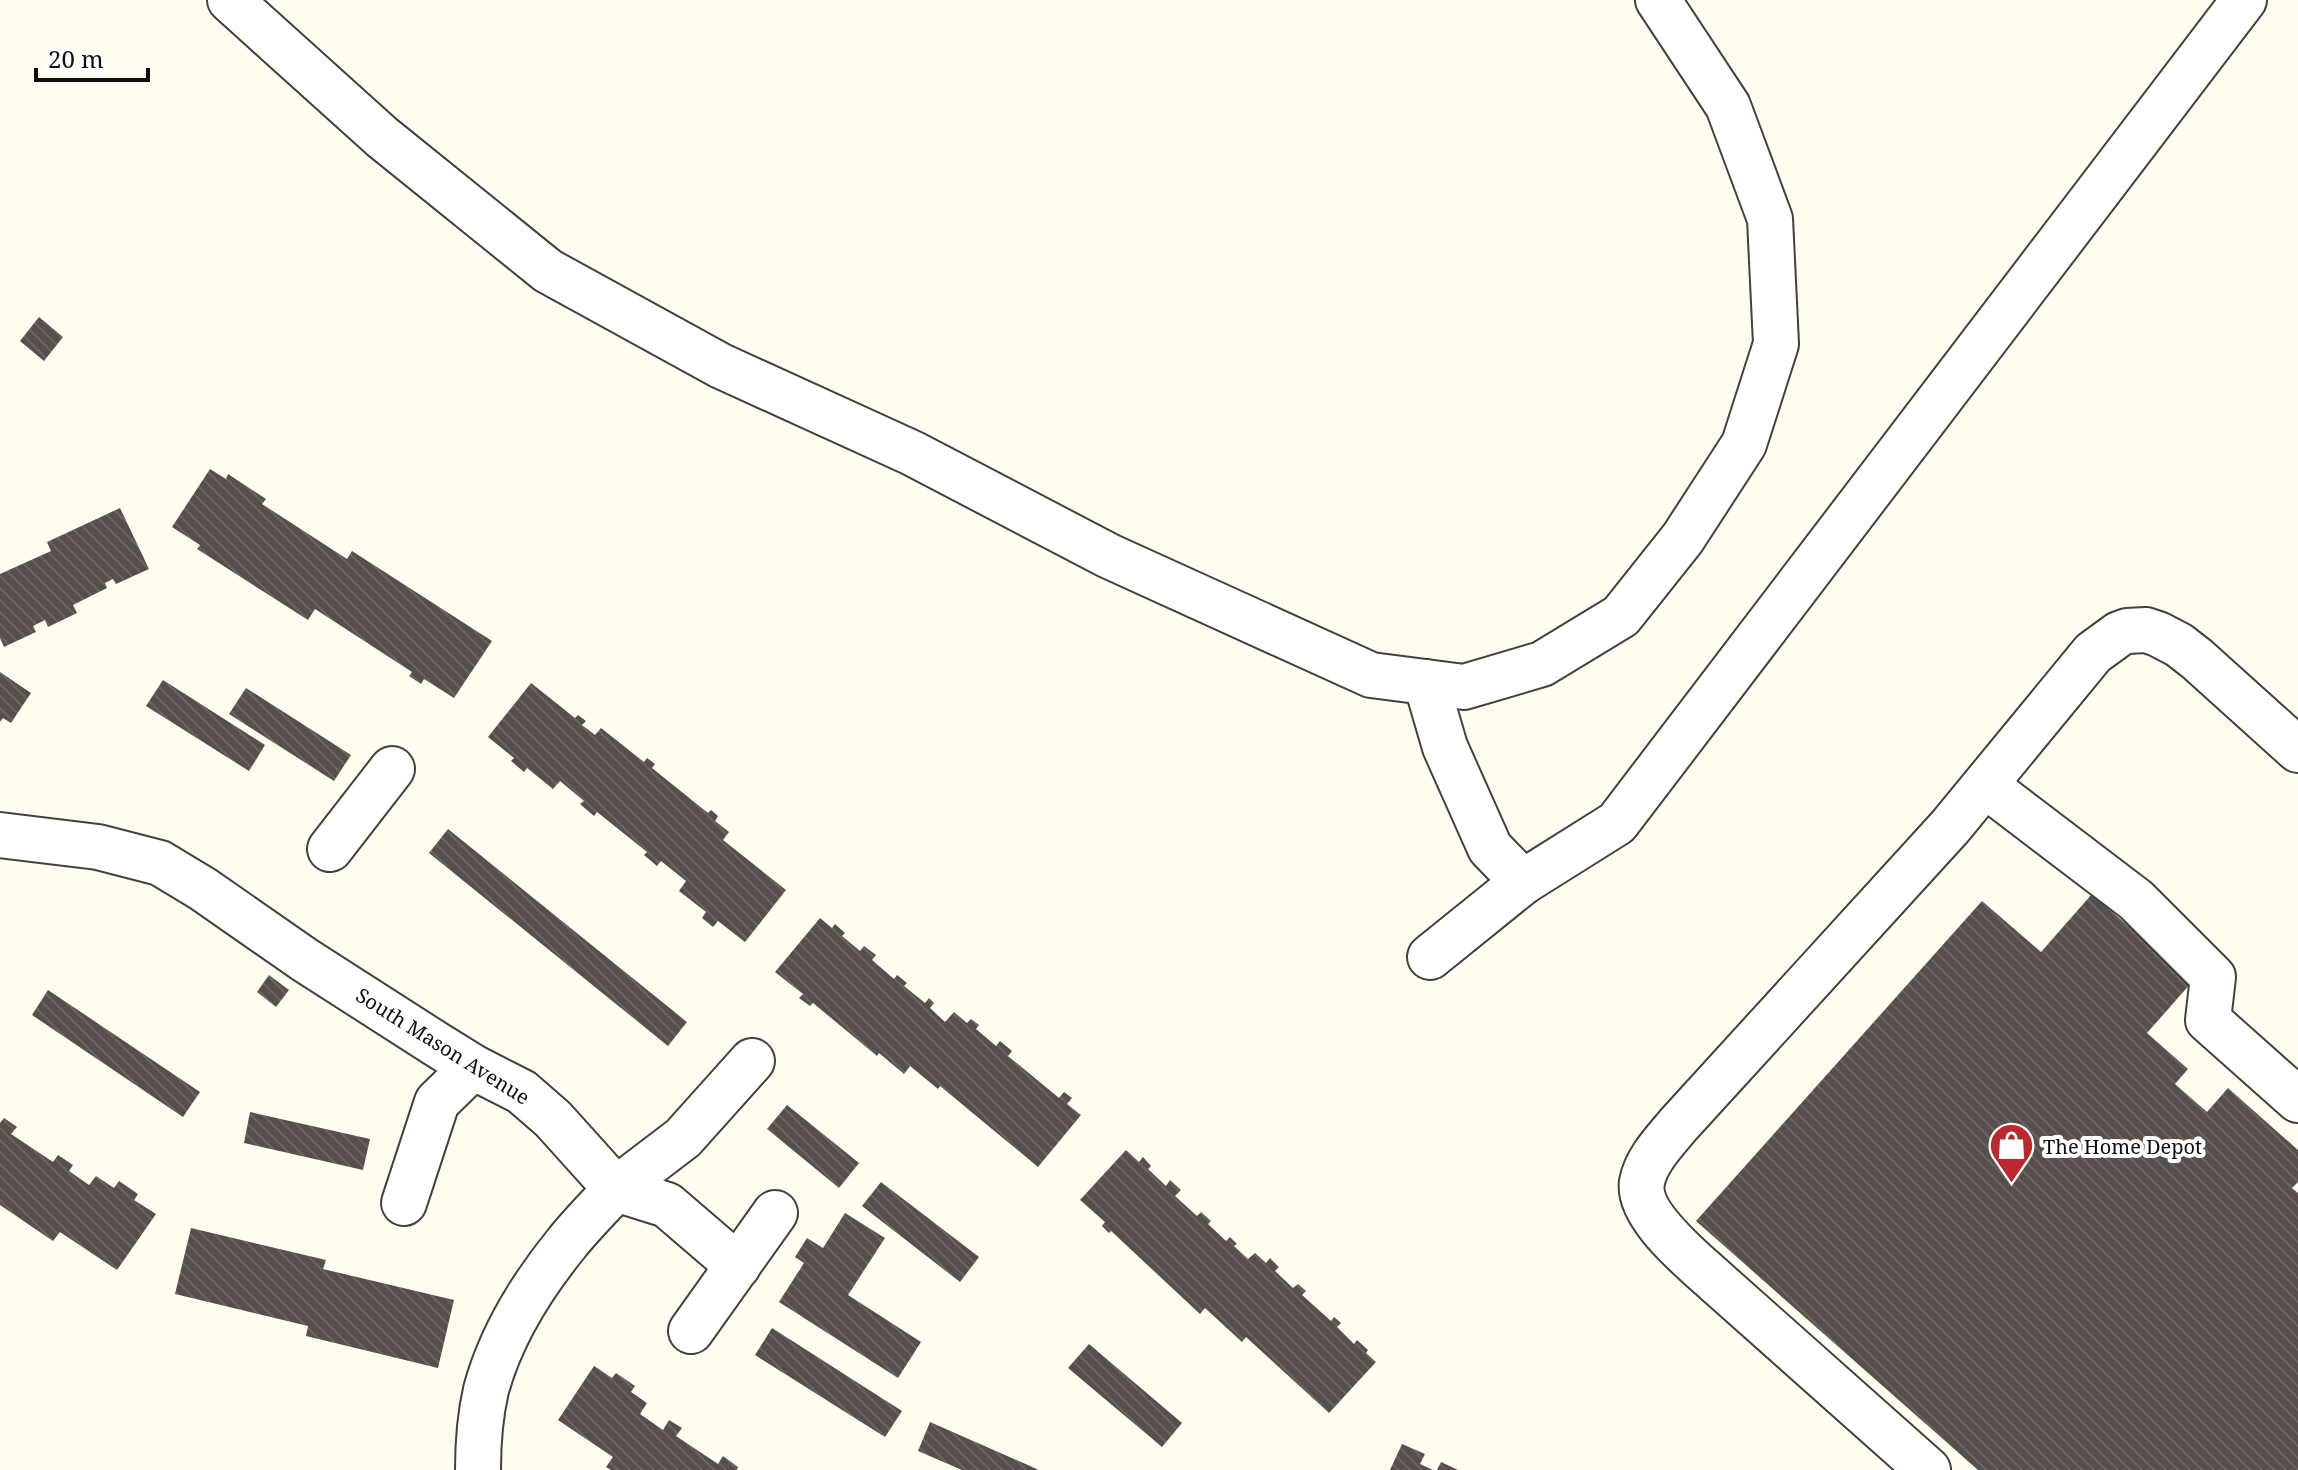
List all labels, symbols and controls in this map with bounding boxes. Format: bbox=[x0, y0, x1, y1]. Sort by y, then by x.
scale bar bbox=[36, 32, 148, 82]
text: 20 m bbox=[48, 42, 104, 75]
street label: South Mason Avenue bbox=[351, 981, 535, 1111]
shop icon: The Home Depot bbox=[1988, 1122, 2036, 1185]
place label: The Home Depot bbox=[2043, 1133, 2202, 1160]

